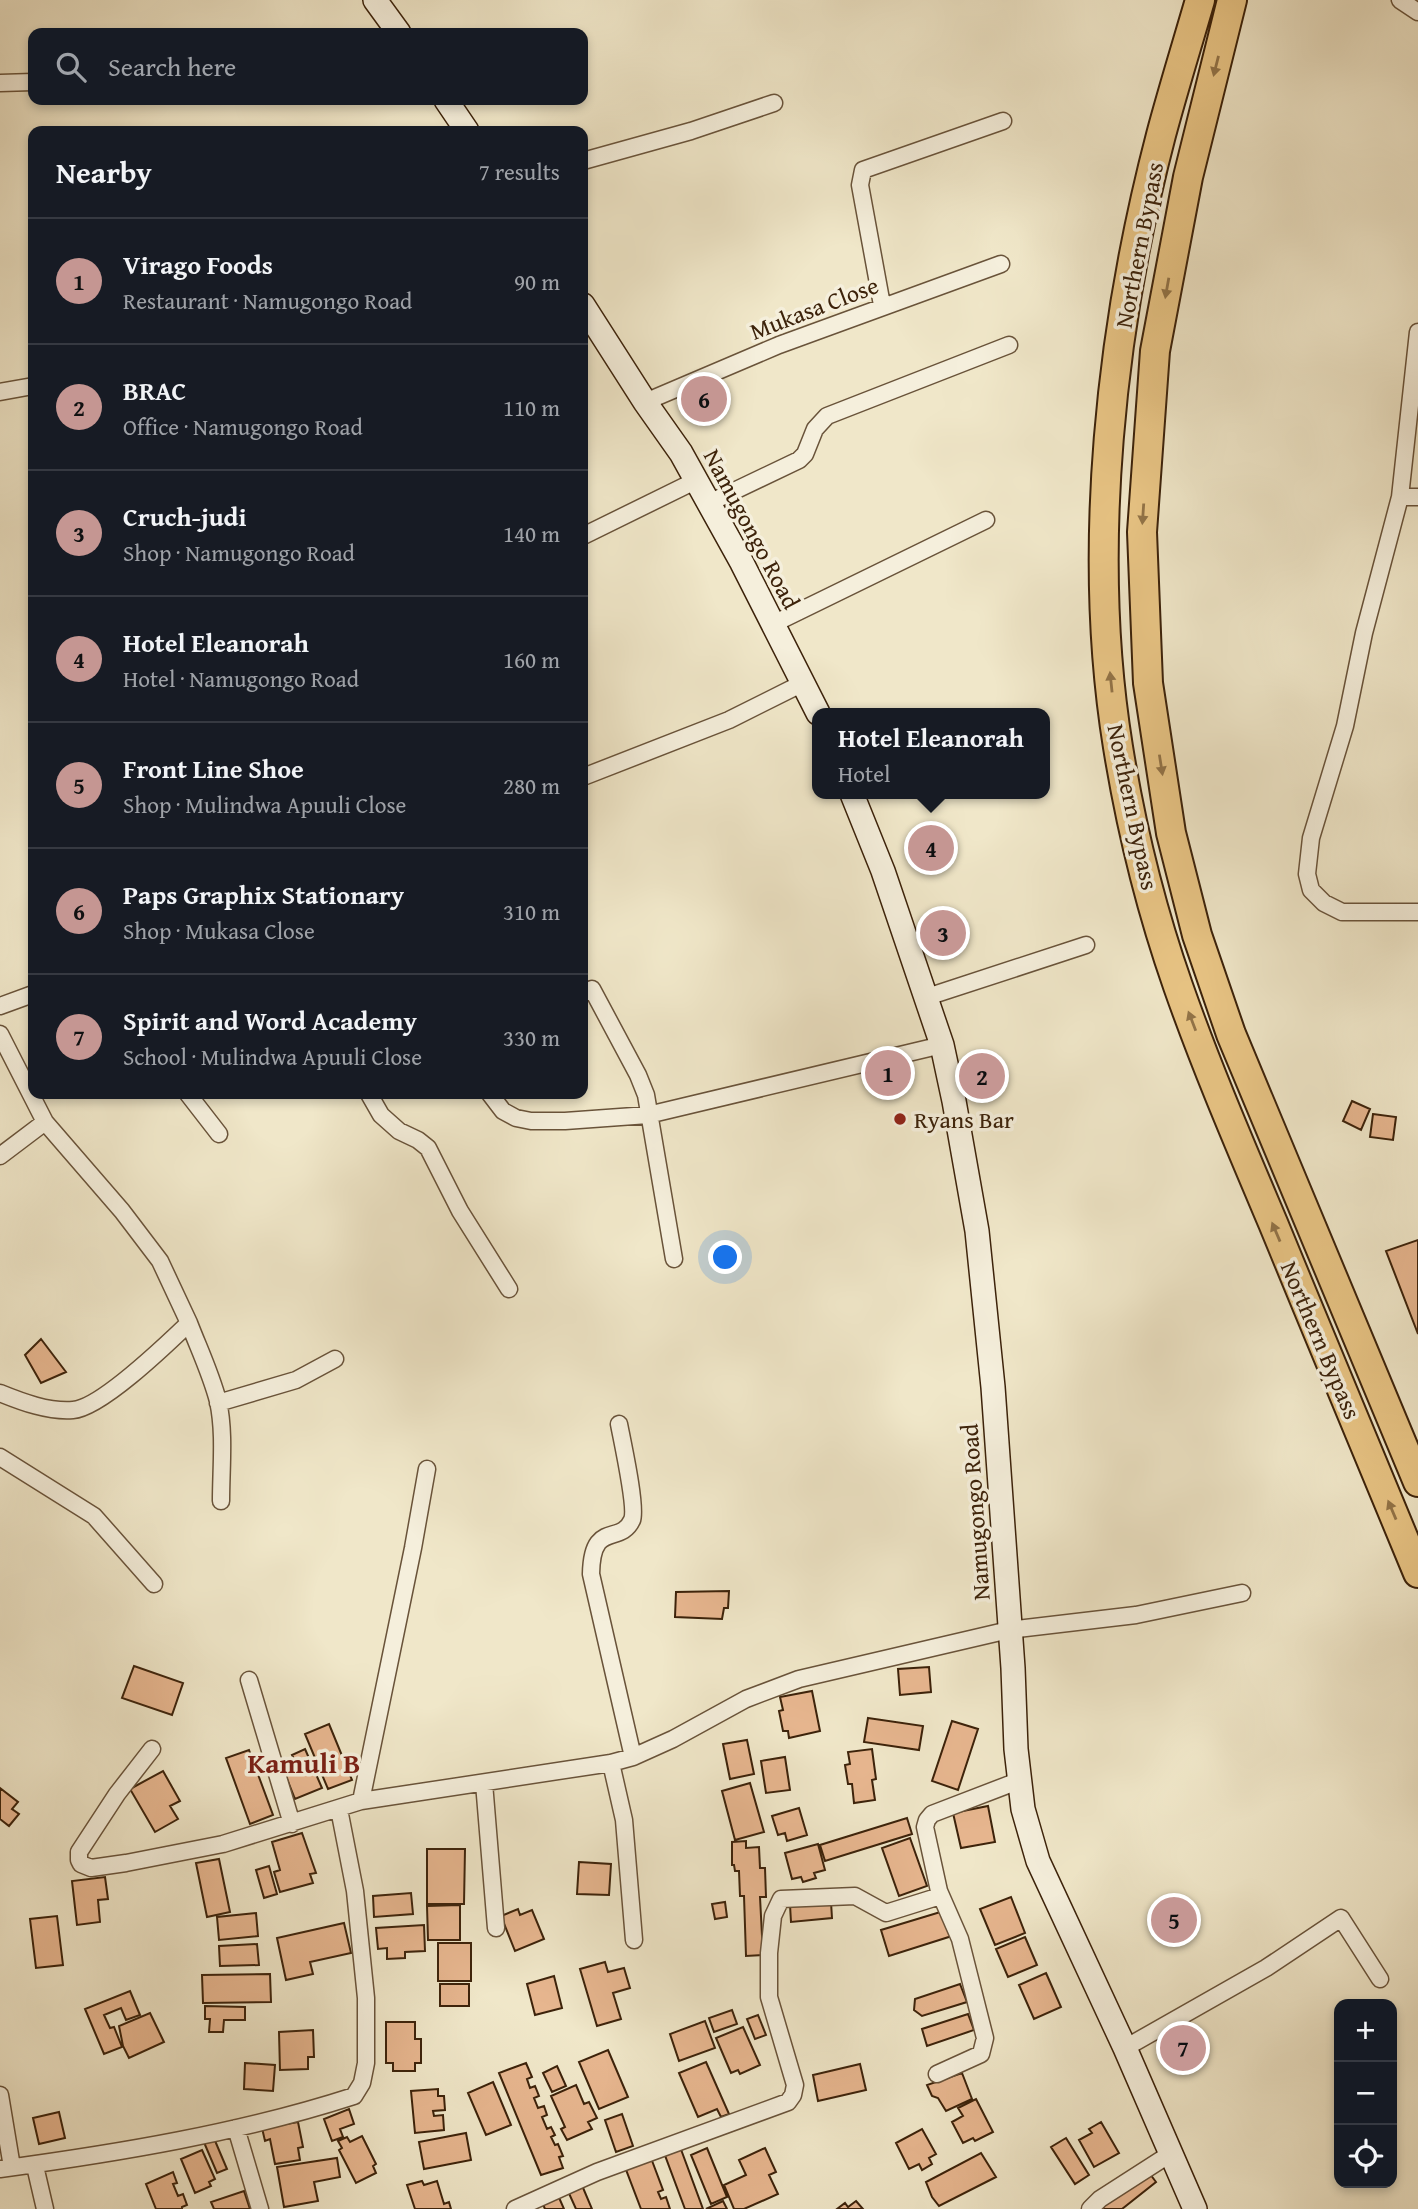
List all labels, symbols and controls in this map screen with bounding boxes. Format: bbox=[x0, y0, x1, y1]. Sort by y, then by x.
search box bbox=[28, 28, 588, 105]
text: Search here bbox=[108, 47, 236, 86]
icon: search bbox=[52, 48, 90, 86]
one-way arrow bbox=[1210, 55, 1221, 77]
text: Nearby bbox=[56, 150, 152, 194]
text: 7 results bbox=[479, 155, 560, 188]
street label: Northern Bypass bbox=[1106, 159, 1172, 331]
text: Virago Foods bbox=[123, 245, 273, 284]
text: 1 bbox=[73, 265, 85, 298]
text: 90 m bbox=[514, 265, 560, 298]
street label: Mukasa Close bbox=[745, 267, 883, 349]
one-way arrow bbox=[1161, 277, 1172, 299]
text: Restaurant · Namugongo Road bbox=[123, 284, 412, 317]
text: BRAC bbox=[123, 371, 186, 410]
pin: 6 bbox=[681, 373, 727, 425]
text: 2 bbox=[73, 391, 85, 424]
text: 110 m bbox=[503, 391, 560, 424]
text: Office · Namugongo Road bbox=[123, 410, 363, 443]
street label: Namugongo Road bbox=[695, 443, 809, 616]
text: Cruch-judi bbox=[123, 497, 247, 536]
one-way arrow bbox=[1137, 503, 1148, 525]
text: 3 bbox=[73, 517, 85, 550]
text: 140 m bbox=[503, 517, 560, 550]
text: Shop · Namugongo Road bbox=[123, 536, 355, 569]
text: Hotel Eleanorah bbox=[123, 623, 309, 662]
text: 4 bbox=[73, 643, 85, 676]
text: 160 m bbox=[503, 643, 560, 676]
text: Hotel · Namugongo Road bbox=[123, 662, 359, 695]
one-way arrow bbox=[1105, 671, 1116, 693]
popup bbox=[812, 708, 1050, 799]
text: Hotel Eleanorah bbox=[838, 718, 1024, 757]
street label: Northern Bypass bbox=[1098, 721, 1168, 893]
text: Front Line Shoe bbox=[123, 749, 304, 788]
one-way arrow bbox=[1156, 754, 1167, 776]
text: Hotel bbox=[838, 757, 890, 790]
text: 5 bbox=[73, 769, 85, 802]
text: 280 m bbox=[503, 769, 560, 802]
text: Shop · Mulindwa Apuuli Close bbox=[123, 788, 406, 821]
pin: 4 bbox=[908, 822, 954, 874]
text: Paps Graphix Stationary bbox=[123, 875, 404, 914]
text: 6 bbox=[73, 895, 85, 928]
text: 310 m bbox=[503, 895, 560, 928]
pin: 3 bbox=[920, 907, 966, 959]
text: Shop · Mukasa Close bbox=[123, 914, 315, 947]
text: Spirit and Word Academy bbox=[123, 1001, 417, 1040]
one-way arrow bbox=[1186, 1011, 1197, 1032]
text: 7 bbox=[73, 1021, 85, 1054]
text: 330 m bbox=[503, 1021, 560, 1054]
text: School · Mulindwa Apuuli Close bbox=[123, 1040, 422, 1073]
pin: 1 bbox=[865, 1047, 911, 1099]
pin: 2 bbox=[959, 1050, 1005, 1102]
place label: Ryans Bar bbox=[914, 1102, 1014, 1137]
marker: Ryans Bar bbox=[892, 1111, 908, 1127]
one-way arrow bbox=[1271, 1222, 1282, 1243]
your location bbox=[708, 1240, 742, 1274]
street label: Northern Bypass bbox=[1272, 1256, 1370, 1424]
street label: Namugongo Road bbox=[951, 1422, 999, 1601]
one-way arrow bbox=[1386, 1500, 1397, 1521]
district label: Kamuli B bbox=[248, 1742, 360, 1783]
pin: 5 bbox=[1151, 1894, 1197, 1946]
map controls bbox=[1334, 1999, 1397, 2188]
button: + bbox=[1334, 1999, 1397, 2062]
pin: 7 bbox=[1160, 2022, 1206, 2074]
button: − bbox=[1334, 2062, 1397, 2125]
button: locate bbox=[1334, 2125, 1397, 2188]

